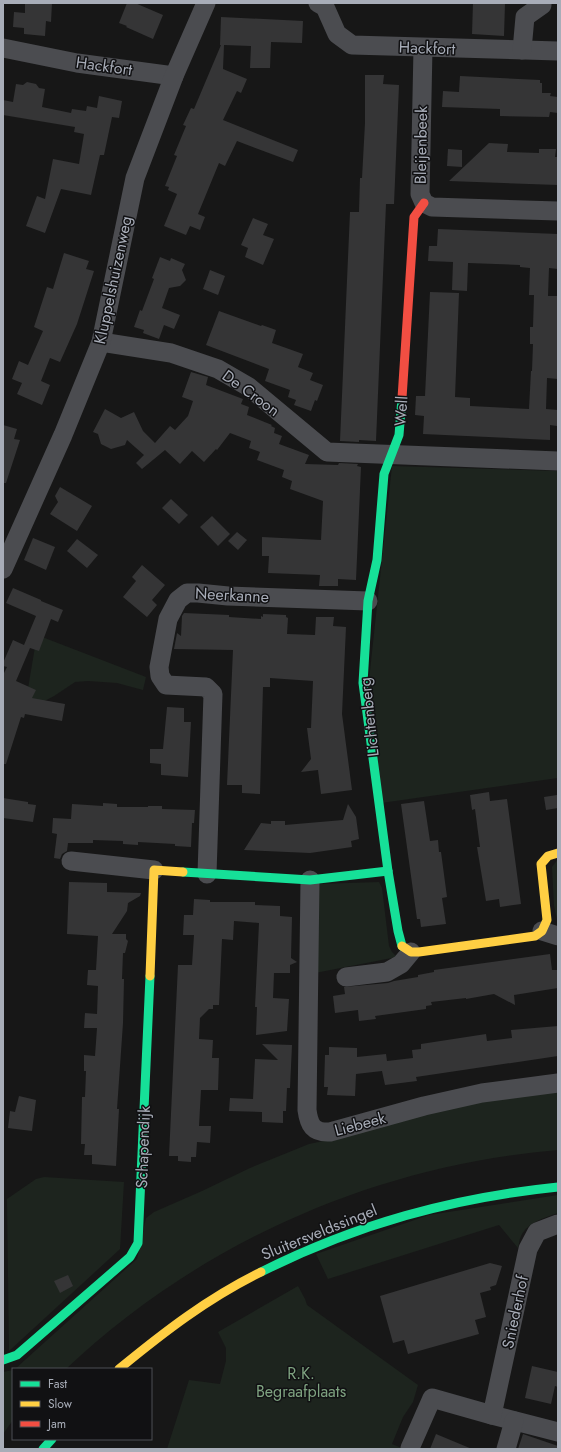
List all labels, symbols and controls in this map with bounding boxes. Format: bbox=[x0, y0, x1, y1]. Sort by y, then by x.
street label: Hackfort bbox=[398, 36, 456, 60]
street label: Hackfort bbox=[74, 51, 134, 81]
street label: Bleijenbeek bbox=[409, 105, 433, 184]
street label: Kluppelshuizenweg bbox=[88, 214, 138, 346]
street label: De Croon bbox=[218, 364, 284, 422]
street label: Well bbox=[388, 395, 414, 427]
street label: Neerkanne bbox=[194, 582, 270, 608]
street label: Lichtenberg bbox=[353, 676, 385, 758]
street label: Schapendijk bbox=[130, 1104, 156, 1189]
street label: Liebeek bbox=[332, 1106, 389, 1142]
street label: Sluitersveldssingel bbox=[258, 1198, 380, 1266]
street label: Sniederhof bbox=[496, 1273, 534, 1351]
park label: R.K. Begraafplaats bbox=[256, 1362, 346, 1403]
legend bbox=[12, 1368, 152, 1440]
text: Fast bbox=[48, 1375, 67, 1393]
text: Slow bbox=[48, 1395, 73, 1413]
text: Jam bbox=[46, 1415, 66, 1433]

